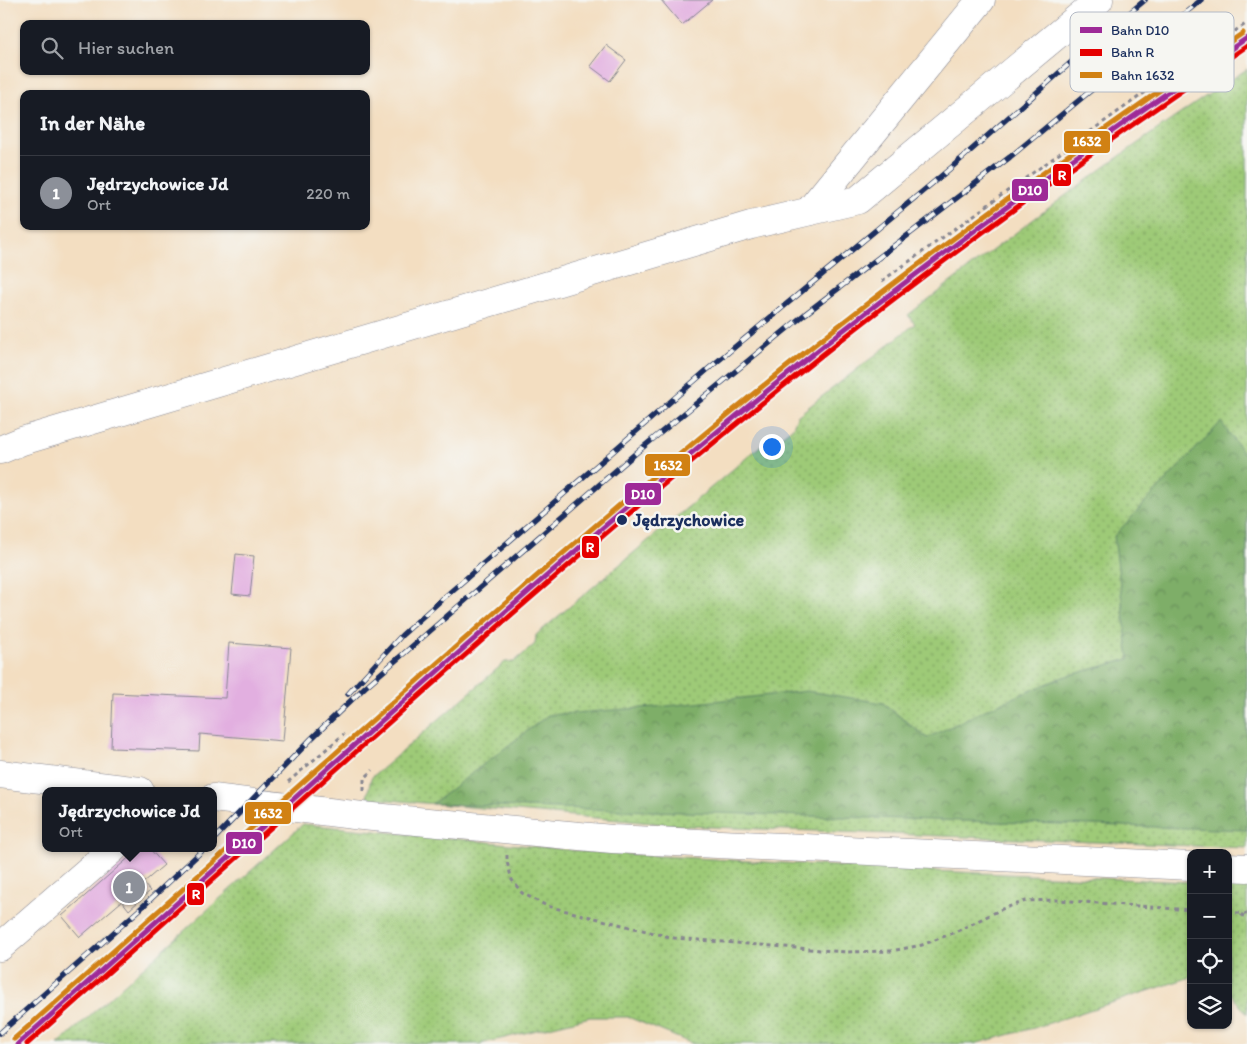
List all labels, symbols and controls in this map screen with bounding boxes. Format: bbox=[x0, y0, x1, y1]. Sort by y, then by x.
legend bbox=[1070, 12, 1234, 92]
search box bbox=[20, 20, 370, 75]
text: Bahn D10 bbox=[1111, 22, 1169, 39]
icon: search bbox=[38, 34, 66, 62]
text: Hier suchen bbox=[78, 36, 174, 59]
text: Bahn R bbox=[1111, 44, 1154, 61]
text: Bahn 1632 bbox=[1111, 67, 1175, 84]
text: In der Nähe bbox=[40, 110, 145, 135]
line badge: 1632 bbox=[1063, 130, 1111, 154]
text: 1632 bbox=[1073, 133, 1102, 150]
line badge: R bbox=[1052, 163, 1072, 187]
text: R bbox=[1058, 167, 1067, 184]
text: Jędrzychowice Jd bbox=[87, 172, 228, 195]
line badge: D10 bbox=[1011, 178, 1049, 202]
text: D10 bbox=[1018, 182, 1043, 199]
text: 1 bbox=[52, 184, 60, 203]
text: 220 m bbox=[306, 184, 350, 203]
text: Ort bbox=[87, 195, 111, 214]
your location bbox=[759, 434, 785, 460]
line badge: 1632 bbox=[644, 453, 691, 477]
text: 1632 bbox=[654, 457, 683, 474]
line badge: D10 bbox=[624, 482, 662, 506]
text: D10 bbox=[631, 486, 656, 503]
place label: Jędrzychowice bbox=[632, 509, 745, 531]
marker: Jędrzychowice bbox=[615, 513, 629, 527]
line badge: R bbox=[581, 535, 600, 559]
text: R bbox=[586, 539, 595, 556]
popup bbox=[42, 787, 217, 852]
text: Jędrzychowice Jd bbox=[59, 799, 200, 822]
line badge: 1632 bbox=[244, 801, 292, 825]
text: 1632 bbox=[254, 805, 283, 822]
text: Ort bbox=[59, 822, 83, 841]
line badge: D10 bbox=[225, 831, 263, 855]
text: D10 bbox=[232, 835, 257, 852]
map controls bbox=[1187, 849, 1232, 1029]
button: + bbox=[1187, 849, 1232, 894]
pin: 1 bbox=[113, 868, 145, 906]
line badge: R bbox=[186, 882, 205, 906]
text: R bbox=[192, 886, 201, 903]
button: − bbox=[1187, 894, 1232, 939]
button: locate bbox=[1187, 939, 1232, 984]
button: layers bbox=[1187, 984, 1232, 1029]

